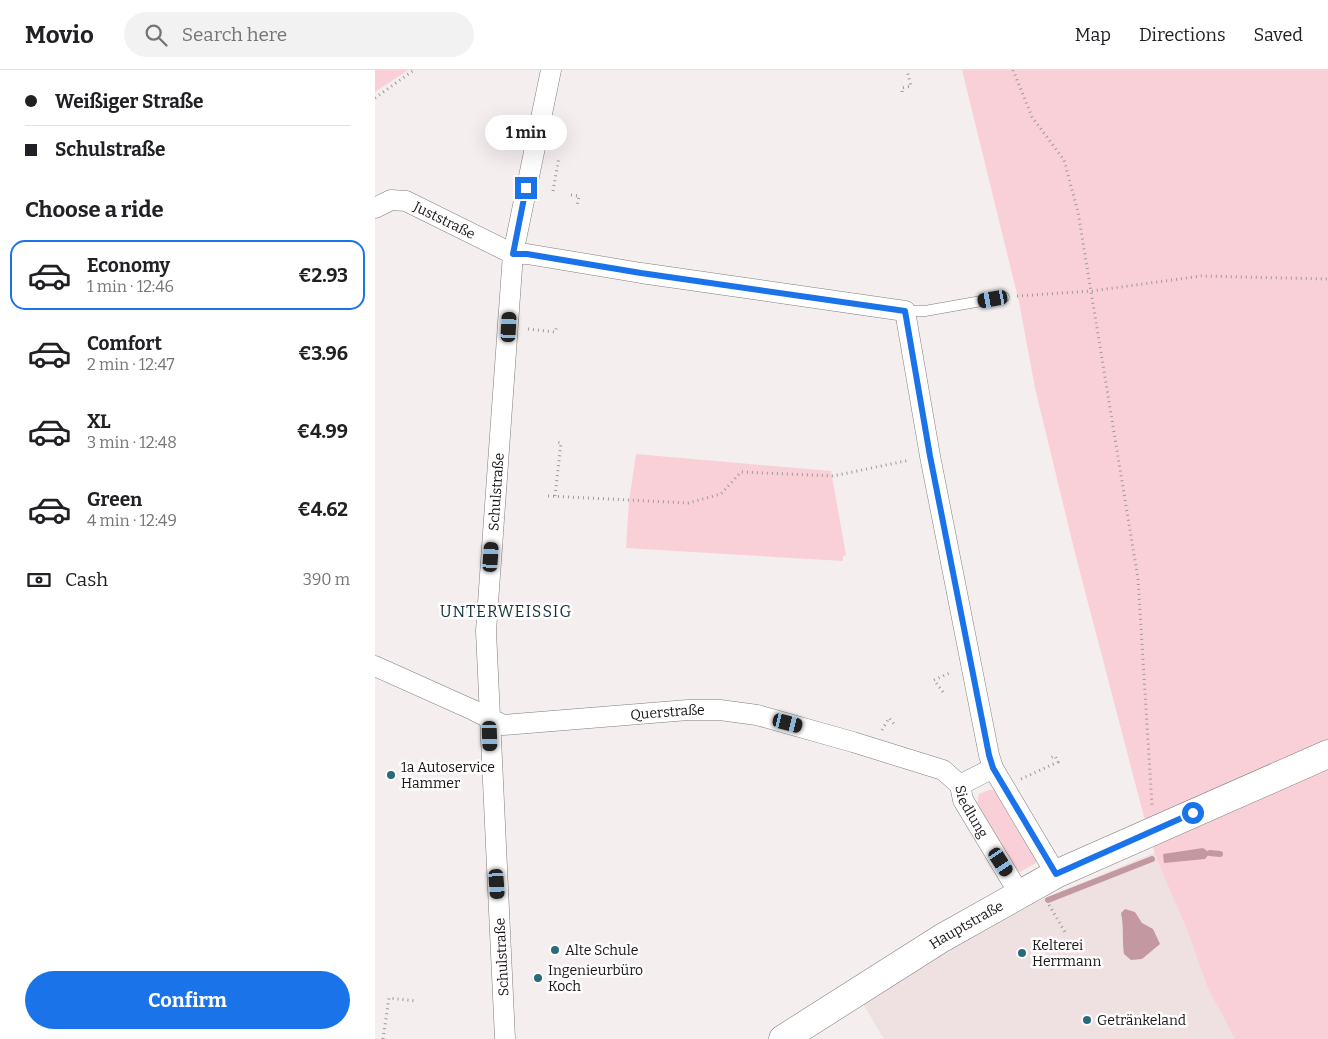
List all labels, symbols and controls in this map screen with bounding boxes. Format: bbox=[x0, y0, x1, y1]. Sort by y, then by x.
search box bbox=[124, 12, 474, 57]
text: Movio bbox=[25, 21, 94, 49]
icon: search bbox=[142, 21, 170, 49]
text: Search here bbox=[182, 23, 287, 46]
text: Map bbox=[1075, 24, 1111, 46]
text: Directions bbox=[1139, 24, 1226, 46]
text: Saved bbox=[1254, 24, 1303, 46]
text: Weißiger Straße bbox=[55, 90, 203, 113]
callout: 1 min bbox=[485, 116, 567, 150]
text: 1 min bbox=[506, 123, 546, 142]
text: Schulstraße bbox=[55, 138, 165, 161]
route end bbox=[515, 177, 537, 199]
text: Choose a ride bbox=[25, 196, 164, 223]
street label: Juststraße bbox=[410, 197, 478, 243]
icon: car bbox=[27, 253, 72, 298]
text: Economy bbox=[87, 254, 170, 277]
text: €2.93 bbox=[298, 264, 348, 287]
text: 1 min · 12:46 bbox=[87, 277, 174, 296]
car bbox=[976, 289, 1009, 309]
car bbox=[500, 312, 517, 342]
icon: car bbox=[27, 331, 72, 376]
text: Comfort bbox=[87, 332, 162, 355]
text: €3.96 bbox=[298, 342, 348, 365]
text: 2 min · 12:47 bbox=[87, 355, 175, 374]
icon: car bbox=[27, 409, 72, 454]
text: XL bbox=[87, 410, 111, 433]
text: €4.99 bbox=[297, 420, 348, 443]
text: 3 min · 12:48 bbox=[87, 433, 177, 452]
street label: Schulstraße bbox=[485, 452, 507, 532]
icon: car bbox=[27, 487, 72, 532]
text: Green bbox=[87, 488, 142, 511]
text: €4.62 bbox=[298, 498, 348, 521]
text: 4 min · 12:49 bbox=[87, 511, 177, 530]
car bbox=[482, 542, 499, 572]
icon: cash bbox=[25, 566, 53, 594]
text: Cash bbox=[65, 568, 108, 591]
text: 390 m bbox=[303, 570, 350, 589]
district label: UNTERWEISSIG bbox=[440, 602, 572, 621]
street label: Querstraße bbox=[630, 701, 705, 723]
car bbox=[771, 712, 804, 734]
car bbox=[481, 721, 498, 751]
place label: 1a Autoservice Hammer bbox=[401, 759, 495, 792]
marker: 1a Autoservice Hammer bbox=[385, 769, 397, 781]
street label: Siedlung bbox=[952, 784, 992, 841]
route start bbox=[1182, 802, 1204, 824]
car bbox=[986, 845, 1015, 879]
car bbox=[488, 869, 505, 899]
street label: Hauptstraße bbox=[926, 897, 1006, 952]
street label: Schulstraße bbox=[491, 917, 513, 997]
place label: Kelterei Herrmann bbox=[1032, 937, 1101, 970]
place label: Alte Schule bbox=[565, 942, 638, 959]
marker: Alte Schule bbox=[549, 944, 561, 956]
marker: Kelterei Herrmann bbox=[1016, 947, 1028, 959]
place label: Ingenieurbüro Koch bbox=[548, 962, 643, 995]
button: Confirm bbox=[25, 971, 350, 1029]
marker: Ingenieurbüro Koch bbox=[532, 972, 544, 984]
place label: Getränkeland bbox=[1097, 1012, 1186, 1029]
marker: Getränkeland bbox=[1081, 1014, 1093, 1026]

